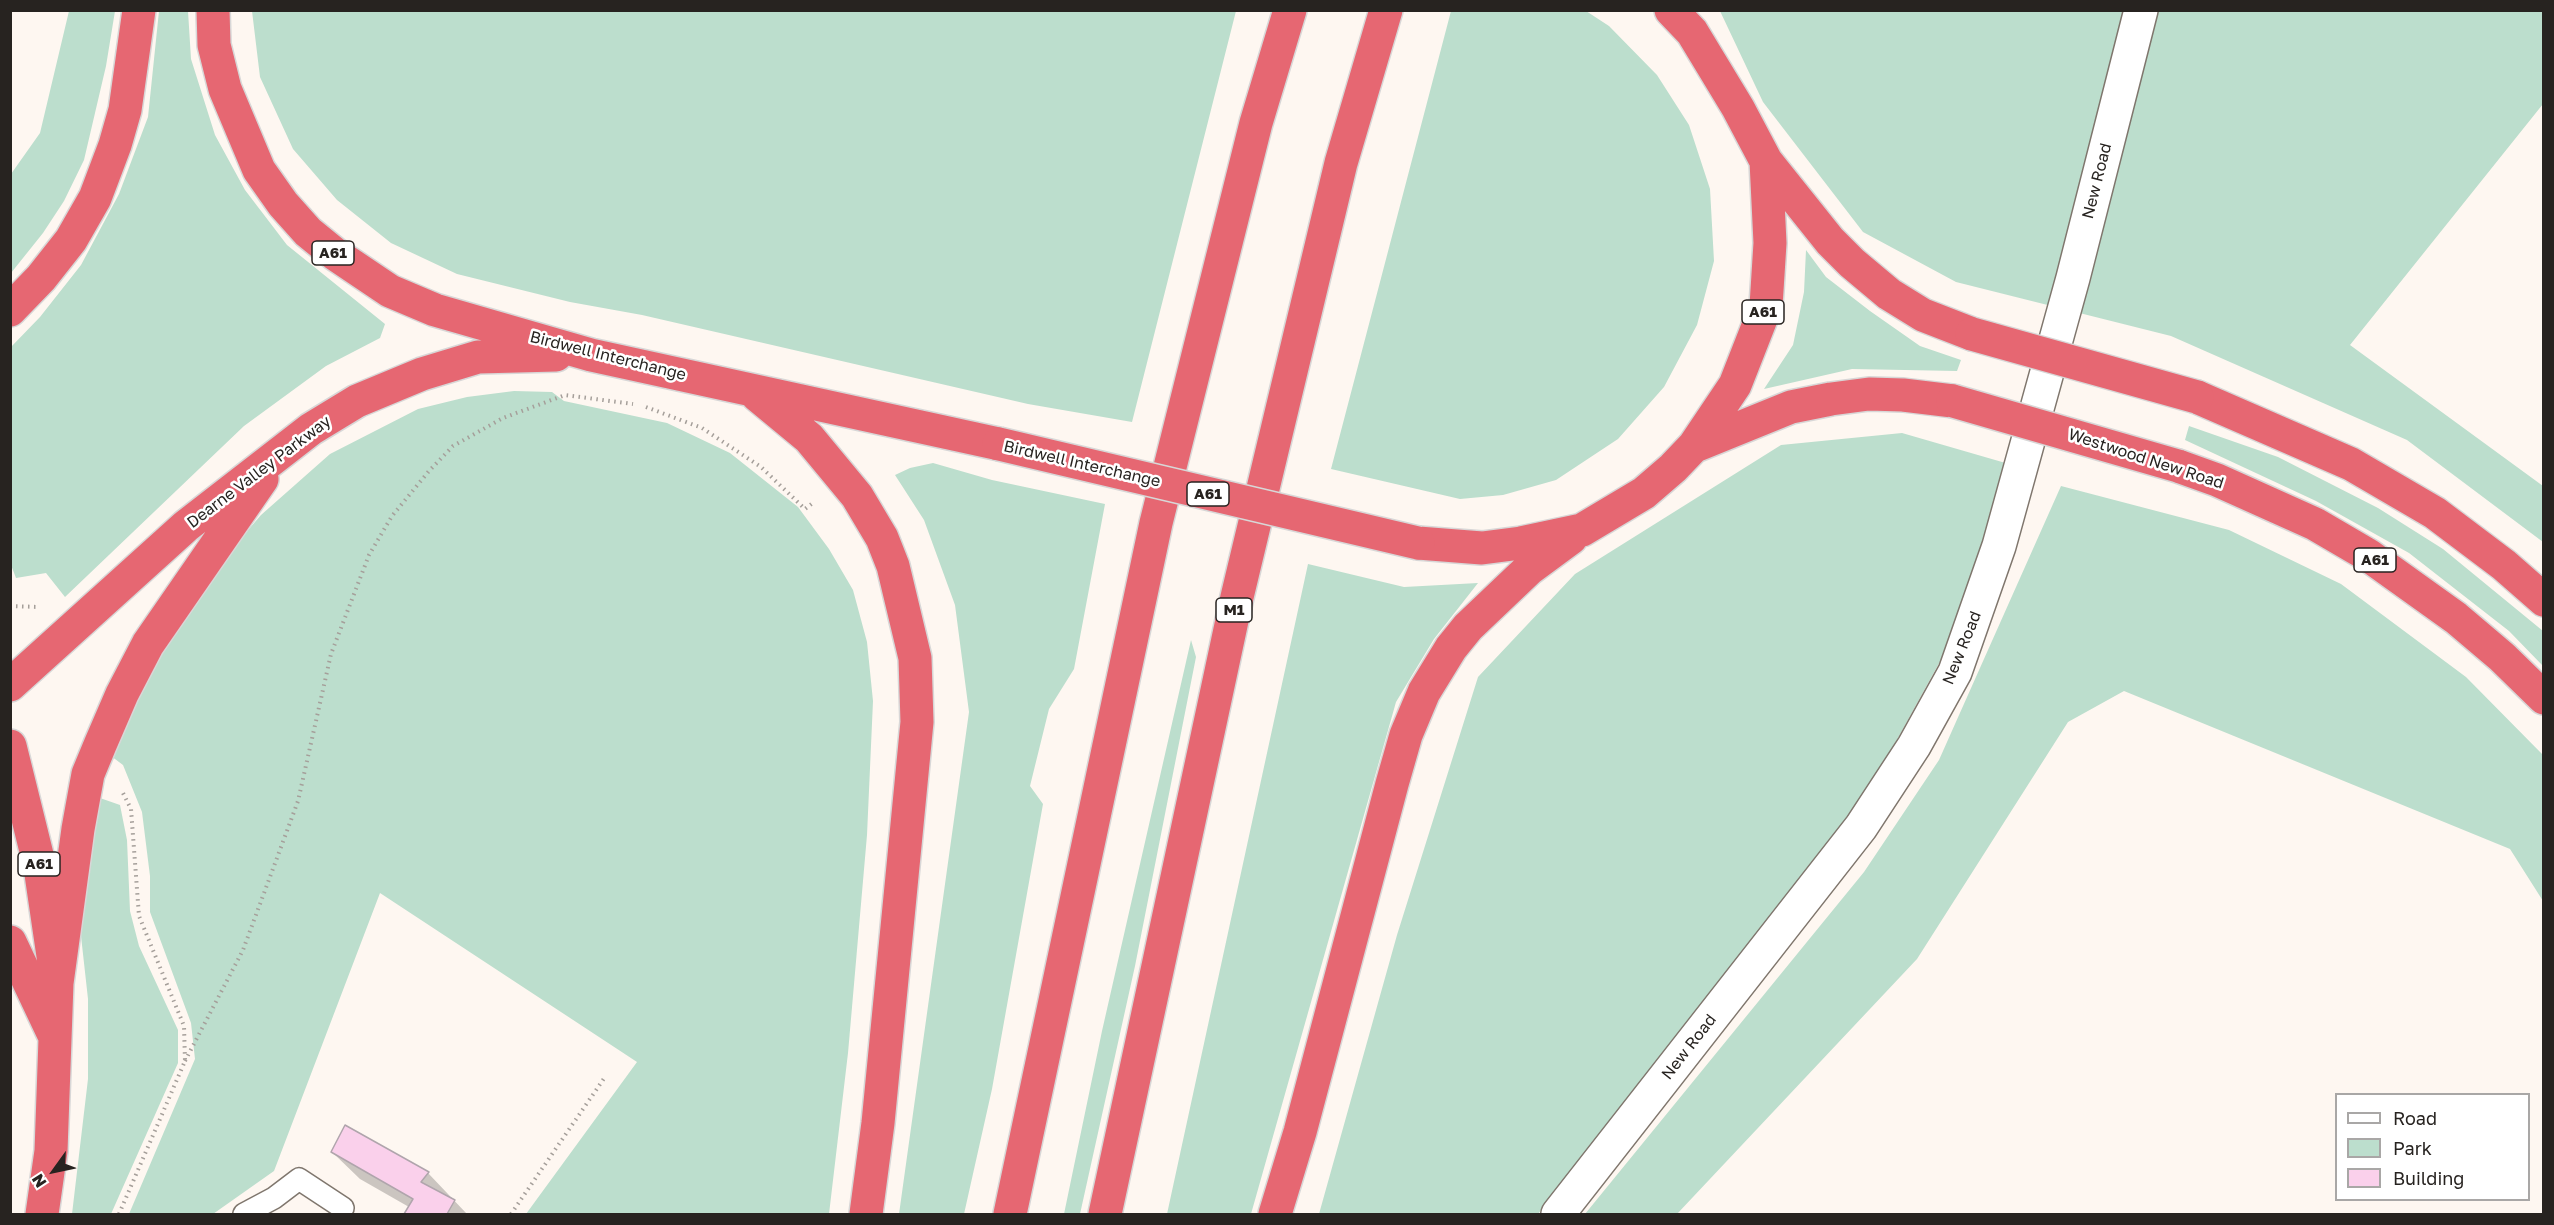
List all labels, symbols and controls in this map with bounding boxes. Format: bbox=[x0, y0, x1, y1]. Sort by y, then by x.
street label: New Road bbox=[2078, 141, 2116, 221]
road number: A61 bbox=[312, 241, 354, 265]
road number: A61 bbox=[1742, 300, 1784, 324]
street label: Birdwell Interchange bbox=[528, 327, 688, 385]
street label: Dearne Valley Parkway bbox=[183, 412, 335, 532]
street label: Westwood New Road bbox=[2066, 425, 2226, 493]
street label: Birdwell Interchange bbox=[1002, 437, 1162, 491]
road number: A61 bbox=[1187, 482, 1229, 506]
road number: A61 bbox=[2354, 548, 2396, 572]
road number: M1 bbox=[1216, 598, 1252, 622]
street label: New Road bbox=[1939, 609, 1985, 687]
road number: A61 bbox=[18, 852, 60, 876]
street label: New Road bbox=[1658, 1011, 1720, 1083]
legend bbox=[2335, 1093, 2530, 1201]
text: Road bbox=[2393, 1107, 2437, 1129]
text: Park bbox=[2393, 1137, 2432, 1159]
north arrow bbox=[24, 1141, 84, 1201]
text: Building bbox=[2393, 1167, 2464, 1189]
text: N bbox=[27, 1170, 51, 1191]

